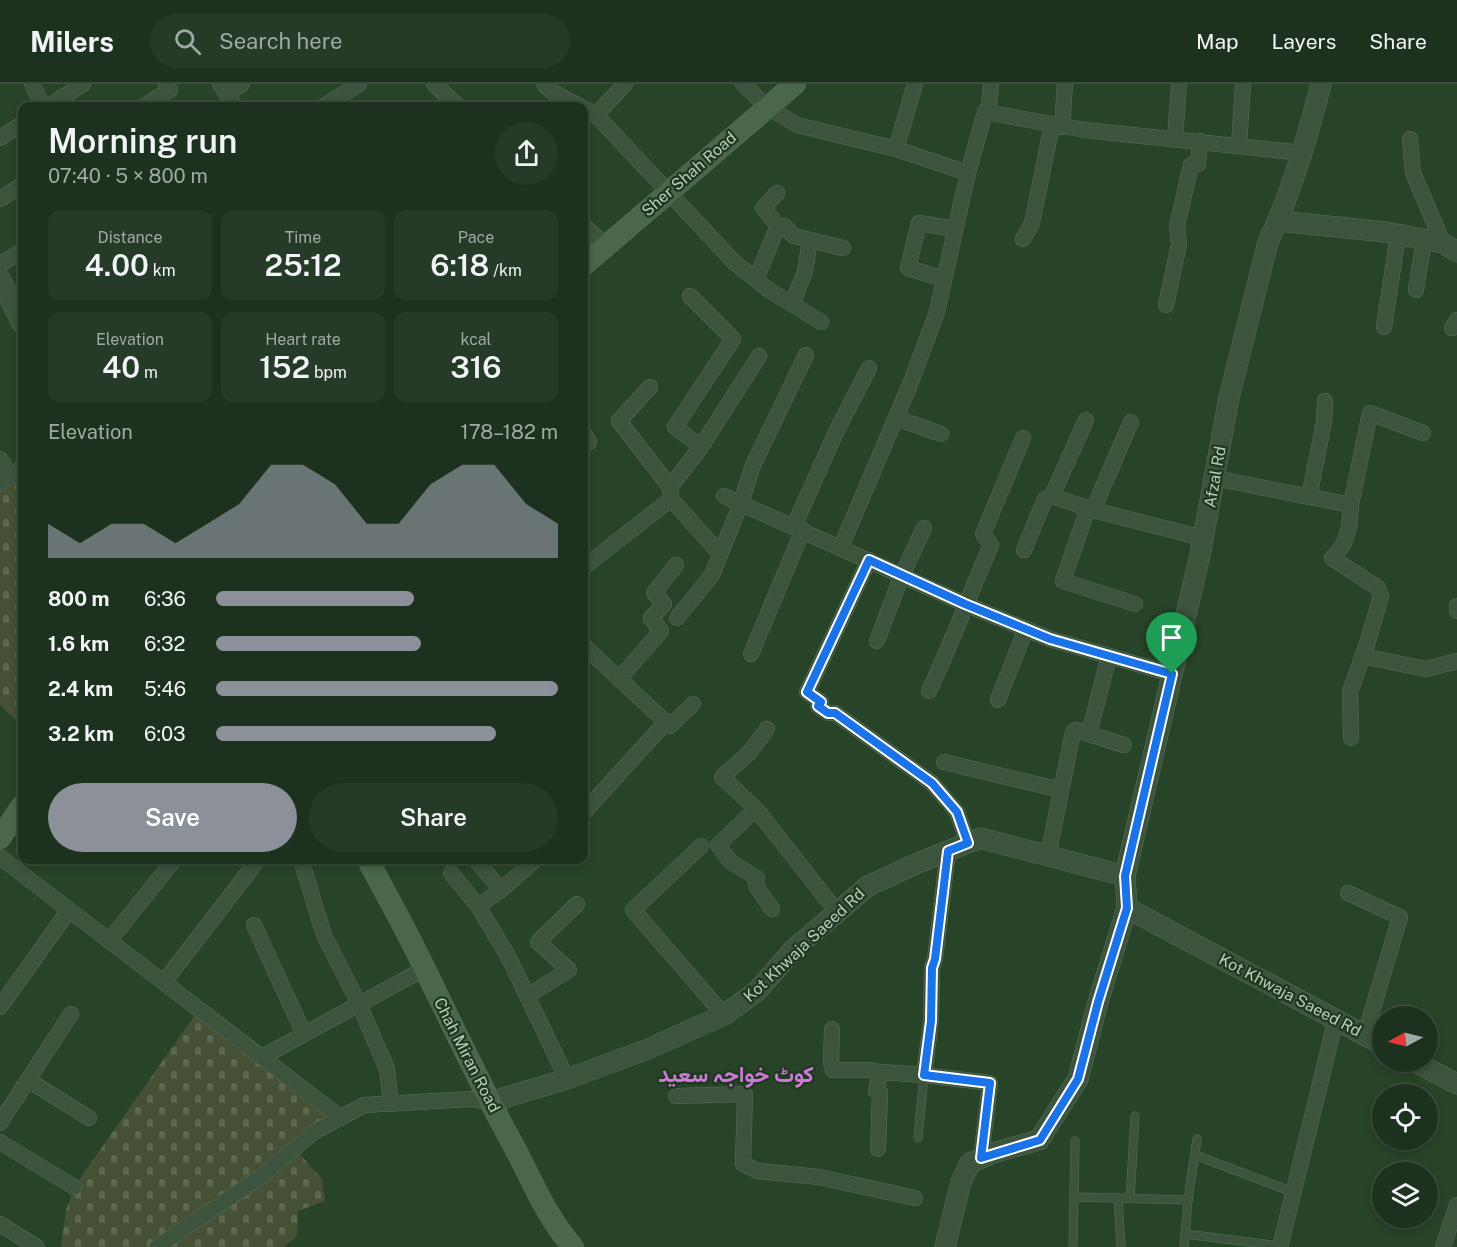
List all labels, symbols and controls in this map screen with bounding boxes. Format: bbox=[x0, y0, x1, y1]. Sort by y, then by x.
search box bbox=[150, 14, 570, 68]
text: Milers bbox=[30, 25, 114, 58]
icon: search bbox=[171, 25, 204, 58]
text: Search here bbox=[219, 28, 343, 54]
text: Map bbox=[1196, 29, 1239, 54]
text: Layers bbox=[1272, 29, 1336, 54]
text: Share bbox=[1369, 29, 1427, 54]
text: Morning run bbox=[48, 122, 237, 160]
button: share bbox=[495, 122, 558, 185]
street label: Sher Shah Road bbox=[638, 128, 740, 220]
text: 07:40 · 5 × 800 m bbox=[48, 164, 208, 188]
text: Distance bbox=[98, 228, 162, 247]
text: Time bbox=[285, 228, 321, 247]
text: Pace bbox=[458, 228, 494, 247]
text: 4.00 bbox=[84, 247, 149, 283]
text: 25:12 bbox=[265, 247, 341, 283]
text: 6:18 bbox=[430, 247, 489, 283]
text: km bbox=[149, 261, 176, 280]
text: /km bbox=[489, 261, 522, 280]
text: Elevation bbox=[96, 330, 164, 349]
text: Heart rate bbox=[265, 330, 341, 349]
text: kcal bbox=[461, 330, 491, 349]
text: 40 bbox=[102, 349, 140, 385]
text: 152 bbox=[259, 349, 310, 385]
text: 316 bbox=[450, 349, 502, 385]
text: m bbox=[140, 363, 158, 382]
text: bpm bbox=[310, 363, 347, 382]
text: Elevation bbox=[48, 420, 133, 444]
text: 178–182 m bbox=[461, 420, 558, 444]
street label: Afzal Rd bbox=[1200, 445, 1230, 509]
text: 800 m bbox=[48, 587, 110, 611]
text: 6:36 bbox=[144, 587, 186, 611]
pin bbox=[1146, 612, 1197, 674]
icon: arrive bbox=[1155, 621, 1188, 654]
text: 1.6 km bbox=[48, 632, 109, 656]
text: 6:32 bbox=[144, 632, 185, 656]
text: 2.4 km bbox=[48, 677, 113, 701]
text: 5:46 bbox=[144, 677, 186, 701]
text: 3.2 km bbox=[48, 722, 114, 746]
text: 6:03 bbox=[144, 722, 186, 746]
button: Save bbox=[48, 783, 297, 852]
button: Share bbox=[309, 783, 558, 852]
street label: Kot Khwaja Saeed Rd bbox=[740, 884, 868, 1006]
street label: Kot Khwaja Saeed Rd bbox=[1216, 949, 1364, 1041]
street label: Chah Miran Road bbox=[430, 994, 504, 1116]
north arrow bbox=[1372, 1006, 1438, 1072]
map controls bbox=[1372, 1006, 1438, 1228]
district label: کوٹ خواجہ سعید bbox=[658, 1061, 814, 1088]
button: locate bbox=[1372, 1084, 1438, 1150]
button: layers bbox=[1372, 1162, 1438, 1228]

